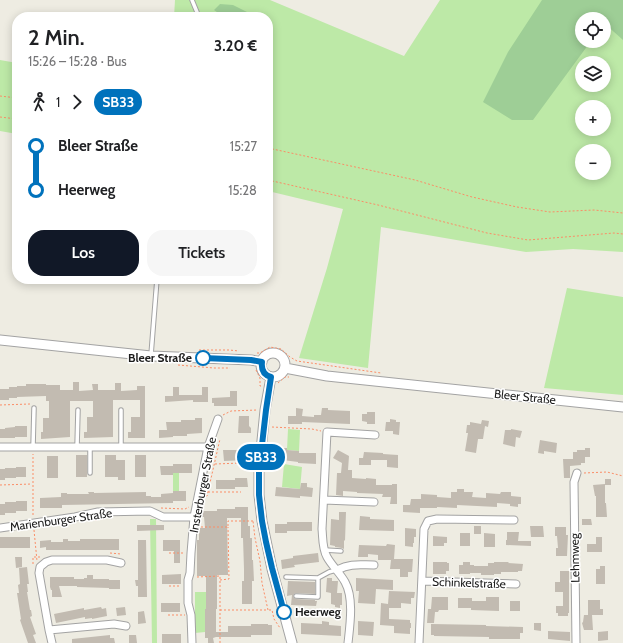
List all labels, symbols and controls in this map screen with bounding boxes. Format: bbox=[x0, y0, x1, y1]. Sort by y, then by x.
map controls bbox=[575, 12, 611, 180]
button: locate bbox=[575, 12, 611, 48]
text: 2 Min. bbox=[28, 24, 85, 51]
text: 3.20 € bbox=[214, 37, 257, 55]
text: 15:26 – 15:28 · Bus bbox=[28, 53, 127, 69]
button: layers bbox=[575, 56, 611, 92]
icon: walk bbox=[28, 91, 50, 113]
icon: forward bbox=[66, 91, 88, 113]
text: SB33 bbox=[102, 93, 134, 111]
text: 1 bbox=[56, 94, 60, 110]
button: + bbox=[575, 100, 611, 136]
text: Bleer Straße bbox=[58, 137, 138, 155]
text: 15:27 bbox=[230, 138, 257, 154]
button: − bbox=[575, 144, 611, 180]
text: Heerweg bbox=[58, 181, 115, 199]
text: 15:28 bbox=[228, 182, 257, 198]
button: Los bbox=[28, 230, 139, 276]
button: Tickets bbox=[147, 230, 257, 276]
place label: Bleer Straße bbox=[128, 350, 192, 365]
marker: Bleer Straße bbox=[195, 350, 211, 366]
street label: Bleer Straße bbox=[493, 386, 557, 407]
street label: Insterburger Straße bbox=[186, 436, 219, 534]
line badge: SB33 bbox=[233, 444, 289, 470]
text: SB33 bbox=[245, 448, 277, 466]
street label: Marienburger Straße bbox=[9, 505, 113, 534]
street label: Lehmweg bbox=[567, 532, 582, 583]
street label: Schinkelstraße bbox=[432, 574, 506, 591]
marker: Heerweg bbox=[276, 604, 292, 620]
place label: Heerweg bbox=[295, 604, 341, 619]

